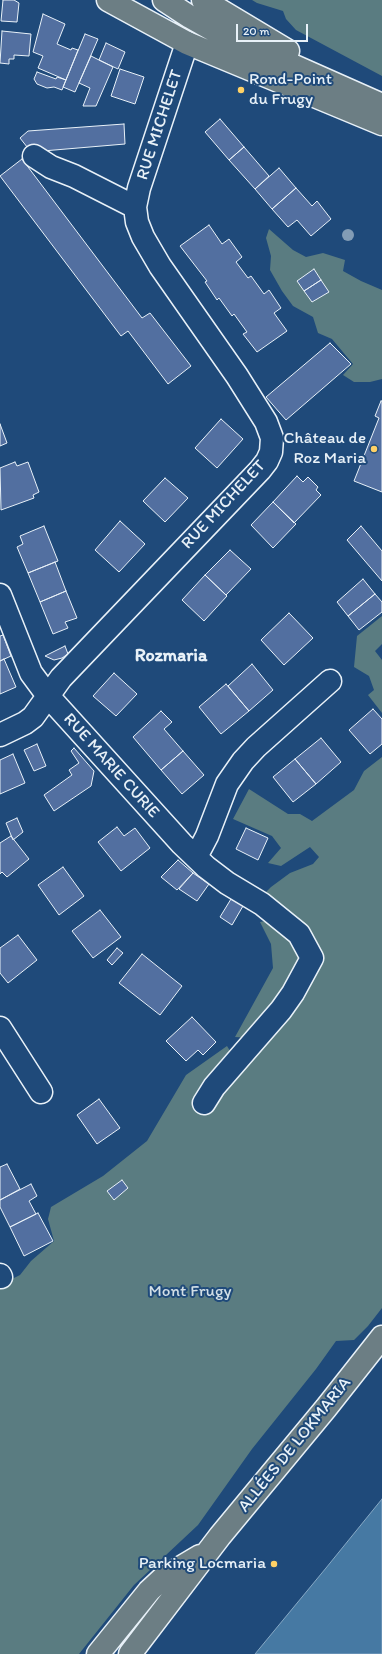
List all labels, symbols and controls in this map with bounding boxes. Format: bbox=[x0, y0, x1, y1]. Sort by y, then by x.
scale bar bbox=[238, 16, 310, 42]
text: 20 m bbox=[243, 24, 270, 38]
street label: RUE MICHELET bbox=[133, 67, 187, 183]
place label: Rond-Point du Frugy bbox=[249, 70, 332, 110]
marker: Rond-Point du Frugy bbox=[236, 85, 246, 95]
place label: Château de Roz Maria bbox=[284, 429, 366, 469]
marker: Château de Roz Maria bbox=[369, 444, 379, 454]
street label: RUE MICHELET bbox=[178, 456, 270, 554]
district label: Rozmaria bbox=[135, 645, 207, 667]
street label: RUE MARIE CURIE bbox=[59, 709, 163, 823]
park label: Mont Frugy bbox=[148, 1282, 232, 1302]
street label: ALLÉES DE LOKMARIA bbox=[234, 1373, 356, 1517]
place label: Parking Locmaria bbox=[139, 1554, 266, 1574]
marker: Parking Locmaria bbox=[269, 1559, 279, 1569]

